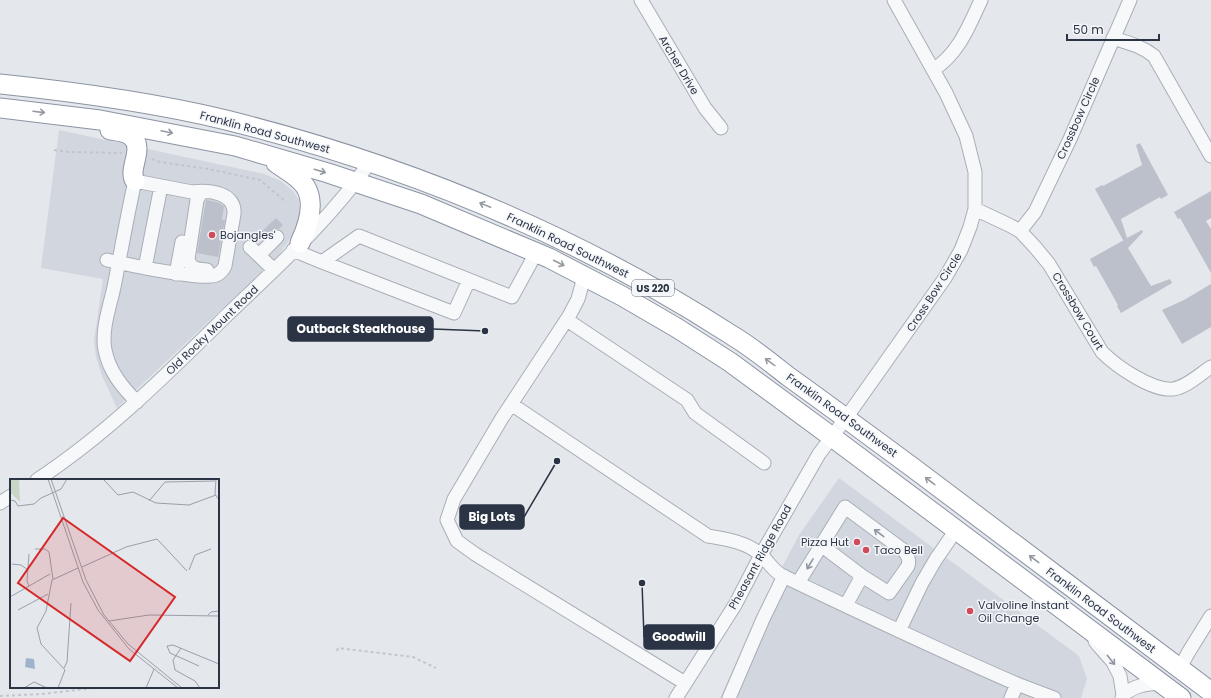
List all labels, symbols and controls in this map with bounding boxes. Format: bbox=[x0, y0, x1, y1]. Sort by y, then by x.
scale bar bbox=[1067, 16, 1159, 42]
text: 50 m bbox=[1073, 21, 1104, 38]
street label: Archer Drive bbox=[655, 32, 703, 98]
street label: Crossbow Circle bbox=[1053, 74, 1103, 162]
street label: Franklin Road Southwest bbox=[198, 107, 332, 157]
one-way arrow bbox=[32, 108, 45, 116]
one-way arrow bbox=[160, 129, 173, 137]
one-way arrow bbox=[314, 167, 327, 175]
one-way arrow bbox=[479, 201, 491, 209]
street label: Franklin Road Southwest bbox=[504, 208, 632, 282]
place label: Bojangles' bbox=[220, 227, 276, 243]
marker: Bojangles' bbox=[207, 230, 217, 240]
street label: Cross Bow Circle bbox=[902, 249, 966, 335]
one-way arrow bbox=[552, 260, 564, 267]
street label: Crossbow Court bbox=[1048, 269, 1108, 353]
road number: US 220 bbox=[632, 280, 674, 296]
street label: Old Rocky Mount Road bbox=[162, 282, 262, 378]
callout: Outback Steakhouse bbox=[288, 317, 433, 341]
text: Outback Steakhouse bbox=[296, 320, 426, 337]
one-way arrow bbox=[764, 358, 775, 366]
street label: Franklin Road Southwest bbox=[783, 369, 901, 461]
one-way arrow bbox=[925, 477, 936, 485]
inset map bbox=[10, 479, 219, 688]
street label: Pheasant Ridge Road bbox=[725, 502, 795, 612]
callout: Big Lots bbox=[460, 505, 524, 529]
text: Big Lots bbox=[468, 508, 516, 525]
one-way arrow bbox=[874, 528, 885, 537]
place label: Pizza Hut bbox=[801, 534, 849, 550]
marker: Pizza Hut bbox=[852, 537, 862, 547]
place label: Taco Bell bbox=[874, 542, 923, 558]
marker: Taco Bell bbox=[861, 545, 871, 555]
one-way arrow bbox=[1029, 555, 1040, 564]
one-way arrow bbox=[805, 558, 813, 570]
street label: Franklin Road Southwest bbox=[1043, 563, 1159, 657]
place label: Valvoline Instant Oil Change bbox=[978, 597, 1069, 626]
marker: Valvoline Instant Oil Change bbox=[965, 606, 975, 616]
callout: Goodwill bbox=[644, 625, 714, 649]
text: Goodwill bbox=[652, 628, 706, 645]
one-way arrow bbox=[1107, 655, 1115, 666]

